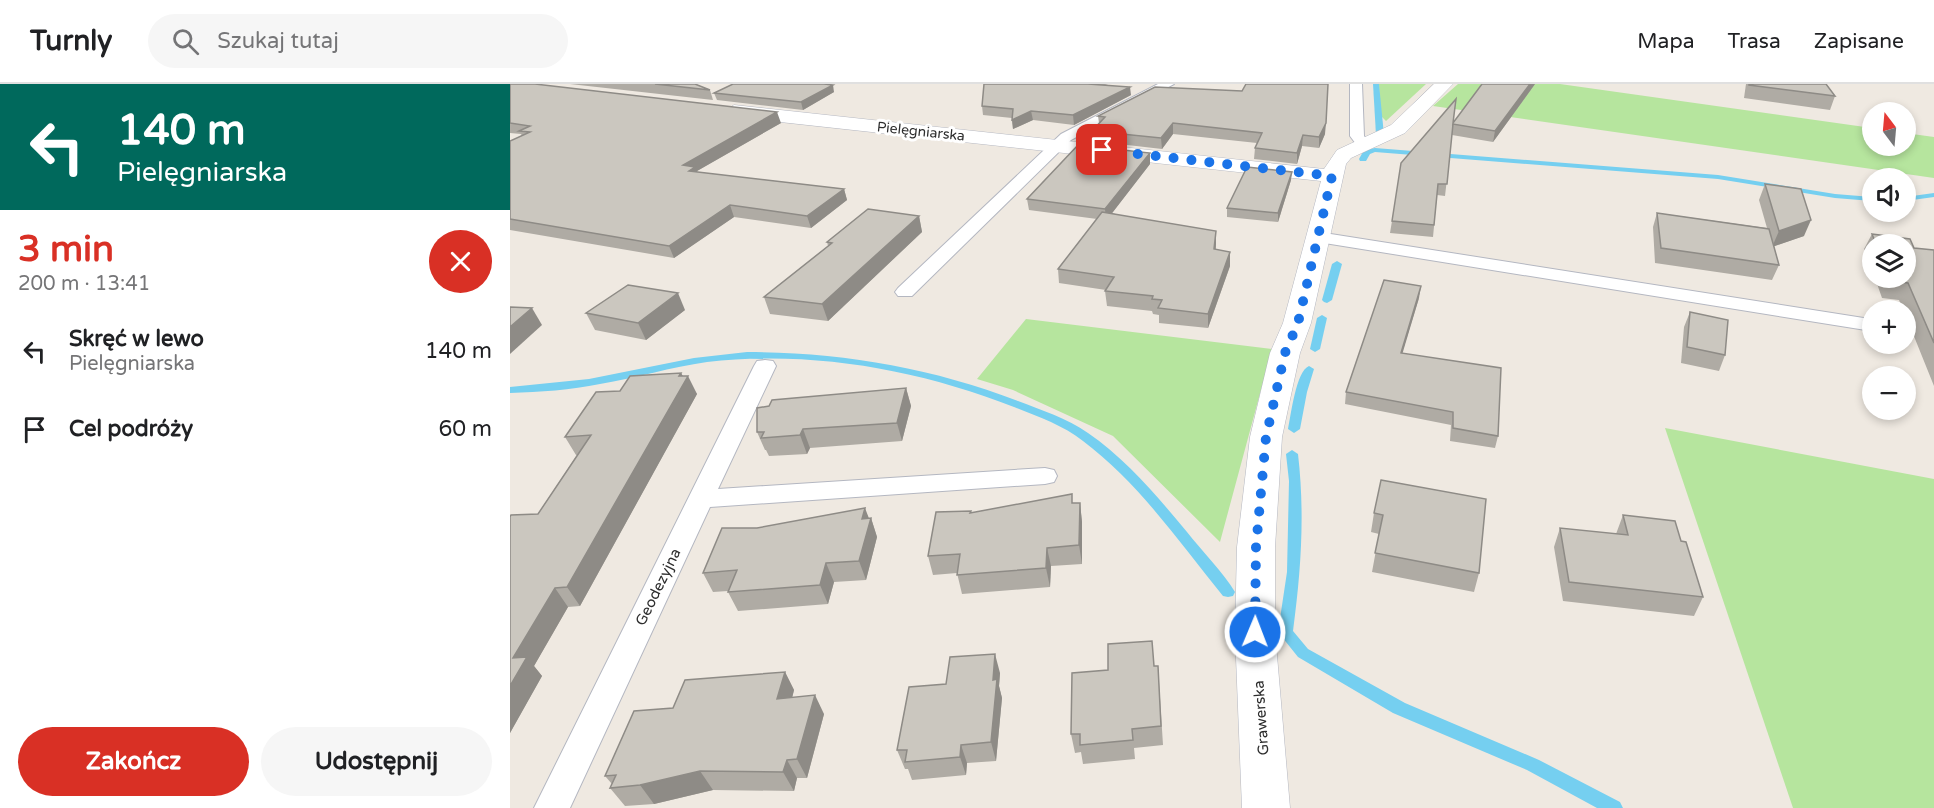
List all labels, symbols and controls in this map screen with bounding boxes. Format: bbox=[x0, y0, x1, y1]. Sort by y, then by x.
search box bbox=[148, 14, 568, 68]
text: Turnly bbox=[30, 24, 112, 58]
icon: search bbox=[169, 25, 202, 58]
text: Szukaj tutaj bbox=[217, 28, 339, 54]
text: Mapa bbox=[1637, 29, 1694, 54]
text: Trasa bbox=[1727, 29, 1781, 54]
text: Zapisane bbox=[1814, 29, 1904, 54]
north arrow bbox=[1862, 102, 1916, 156]
map controls bbox=[1862, 102, 1916, 420]
text: 140 m bbox=[117, 105, 246, 156]
icon: left bbox=[18, 108, 96, 186]
street label: Pielęgniarska bbox=[876, 118, 966, 145]
pin bbox=[1076, 124, 1127, 175]
icon: arrive bbox=[1085, 133, 1118, 166]
text: Pielęgniarska bbox=[117, 156, 287, 189]
button: sound bbox=[1862, 168, 1916, 222]
text: 3 min bbox=[18, 228, 114, 271]
button: close bbox=[429, 230, 492, 293]
button: layers bbox=[1862, 234, 1916, 288]
text: 200 m · 13:41 bbox=[18, 272, 150, 296]
button: + bbox=[1862, 300, 1916, 354]
text: Skręć w lewo bbox=[69, 326, 204, 352]
icon: left bbox=[18, 335, 51, 368]
text: 140 m bbox=[425, 338, 492, 364]
text: Pielęgniarska bbox=[69, 352, 195, 376]
button: − bbox=[1862, 366, 1916, 420]
icon: arrive bbox=[18, 413, 51, 446]
text: Cel podróży bbox=[69, 416, 193, 442]
text: 60 m bbox=[438, 416, 492, 442]
street label: Geodezyjna bbox=[632, 545, 684, 629]
position arrow bbox=[1223, 600, 1287, 664]
street label: Grawerska bbox=[1249, 680, 1273, 756]
button: Zakończ bbox=[18, 727, 249, 796]
button: Udostępnij bbox=[261, 727, 492, 796]

